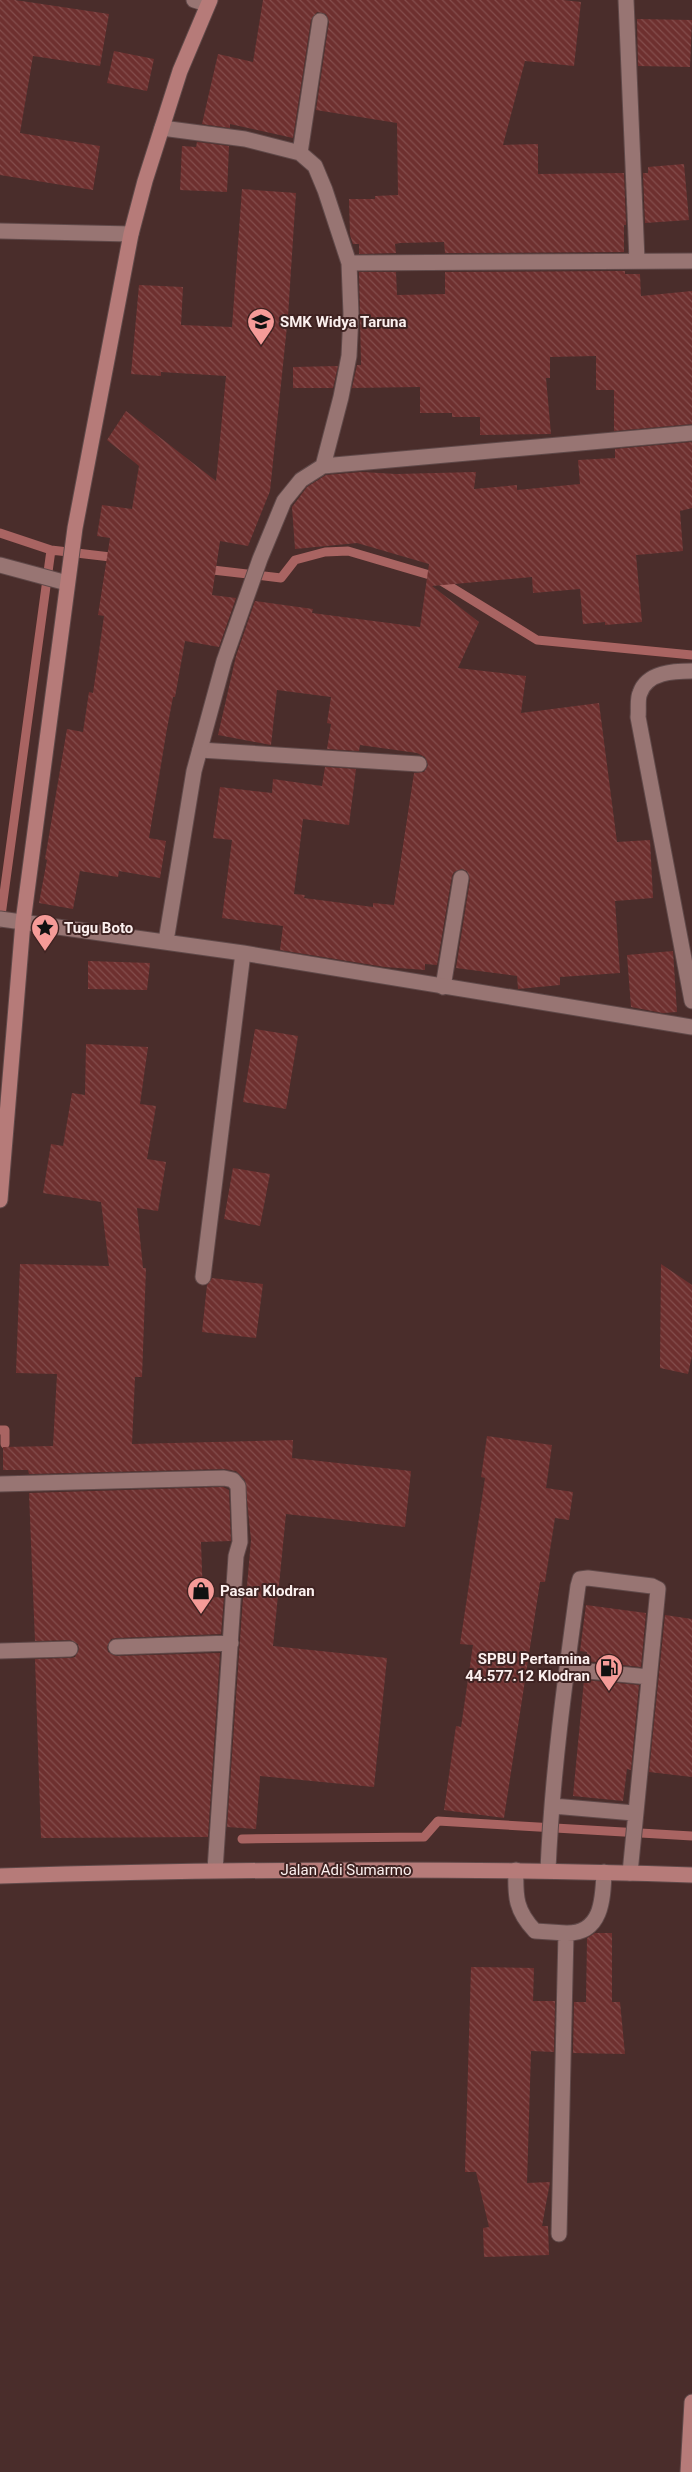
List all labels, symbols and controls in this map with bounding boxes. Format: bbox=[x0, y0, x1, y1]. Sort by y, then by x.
school or university icon: SMK Widya Taruna bbox=[246, 307, 276, 346]
place label: SMK Widya Taruna bbox=[280, 313, 407, 331]
place icon: Tugu Boto bbox=[30, 913, 60, 952]
place label: Tugu Boto bbox=[64, 919, 133, 937]
shop icon: Pasar Klodran bbox=[186, 1576, 216, 1615]
place label: Pasar Klodran bbox=[220, 1582, 315, 1600]
place label: SPBU Pertamina 44.577.12 Klodran bbox=[465, 1650, 590, 1685]
fuel station icon: SPBU Pertamina 44.577.12 Klodran bbox=[594, 1653, 624, 1692]
street label: Jalan Adi Sumarmo bbox=[280, 1861, 412, 1879]

